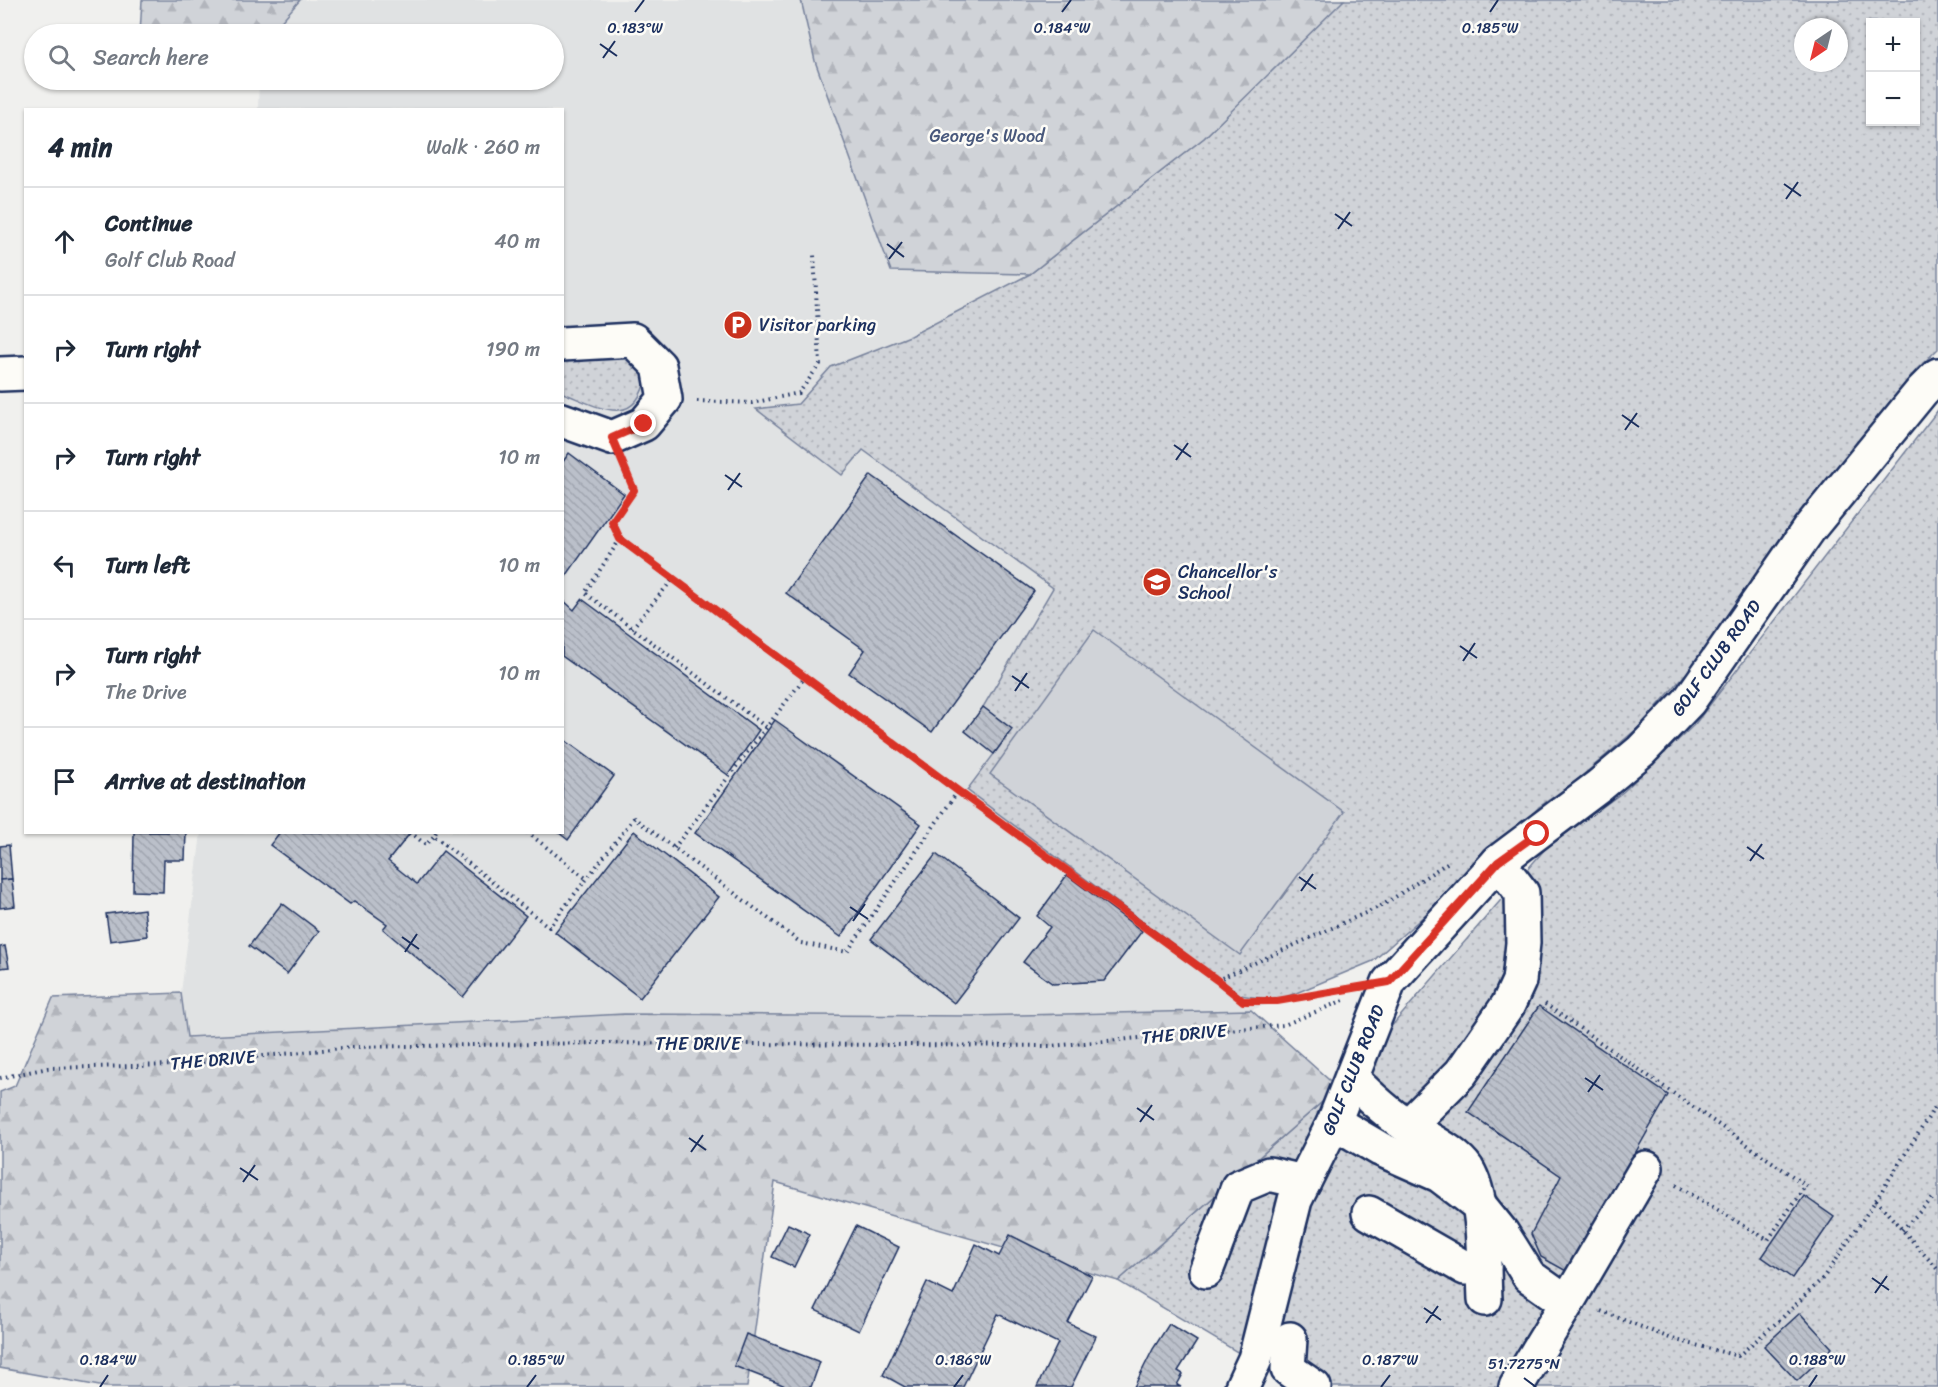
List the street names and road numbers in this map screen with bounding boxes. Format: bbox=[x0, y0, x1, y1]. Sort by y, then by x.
street label: GOLF CLUB ROAD bbox=[1662, 592, 1770, 723]
street label: GOLF CLUB ROAD bbox=[1312, 1000, 1394, 1140]
street label: THE DRIVE bbox=[1140, 1014, 1229, 1054]
street label: THE DRIVE bbox=[655, 1028, 742, 1060]
street label: THE DRIVE bbox=[169, 1040, 258, 1080]

